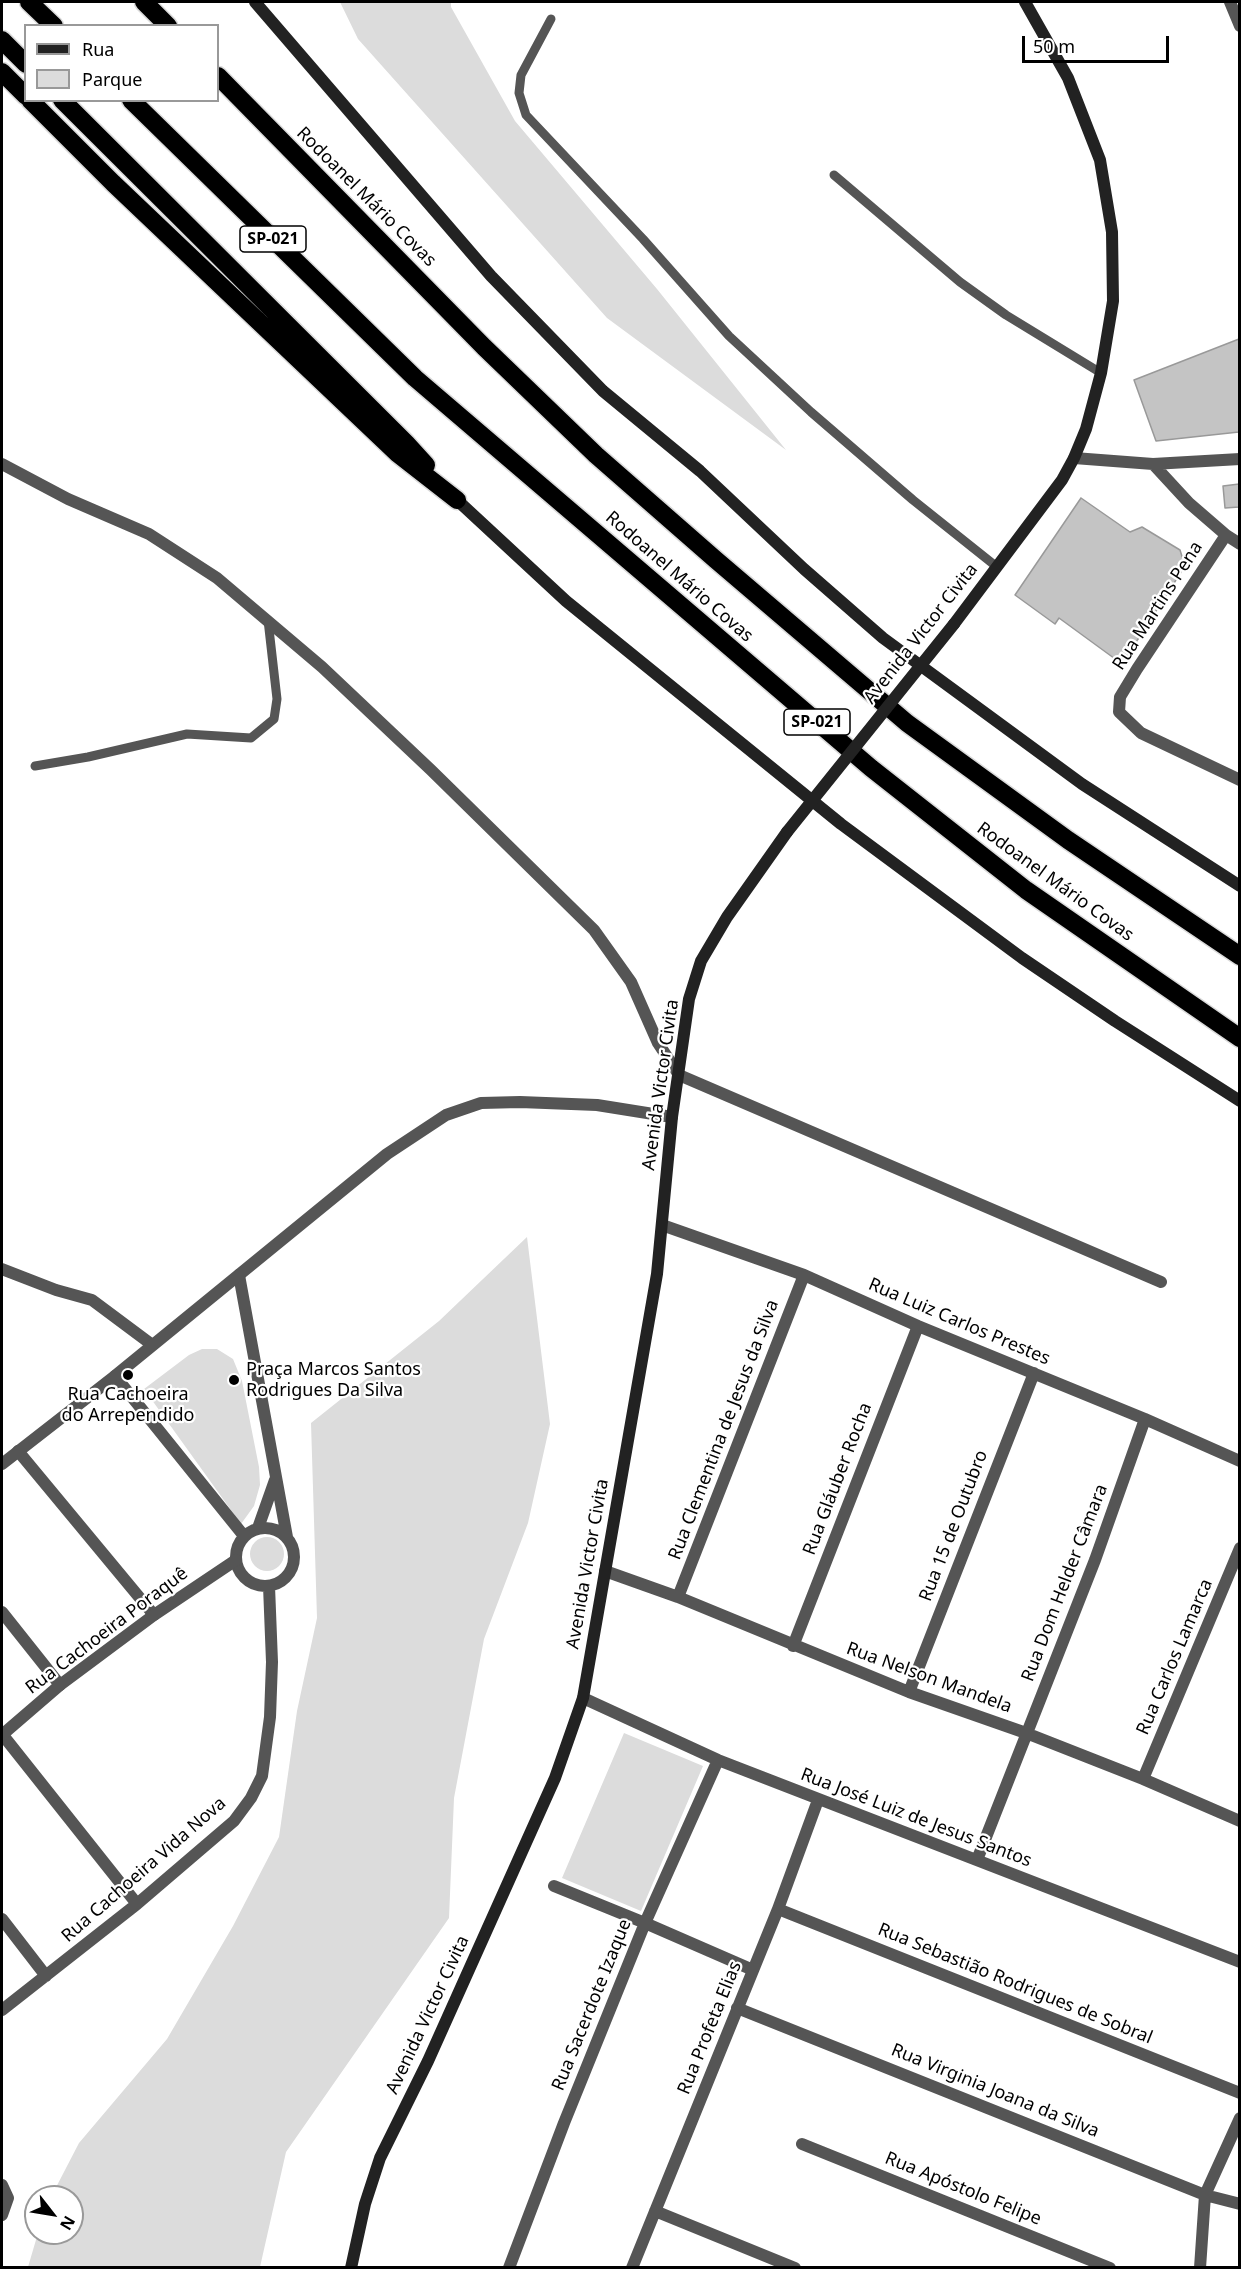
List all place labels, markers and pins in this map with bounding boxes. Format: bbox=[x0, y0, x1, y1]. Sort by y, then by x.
place label: Praça Marcos Santos Rodrigues Da Silva bbox=[246, 1359, 421, 1402]
marker: Rua Cachoeira do Arrependido bbox=[121, 1368, 135, 1382]
marker: Praça Marcos Santos Rodrigues Da Silva bbox=[227, 1373, 241, 1387]
place label: Rua Cachoeira do Arrependido bbox=[62, 1384, 194, 1426]

